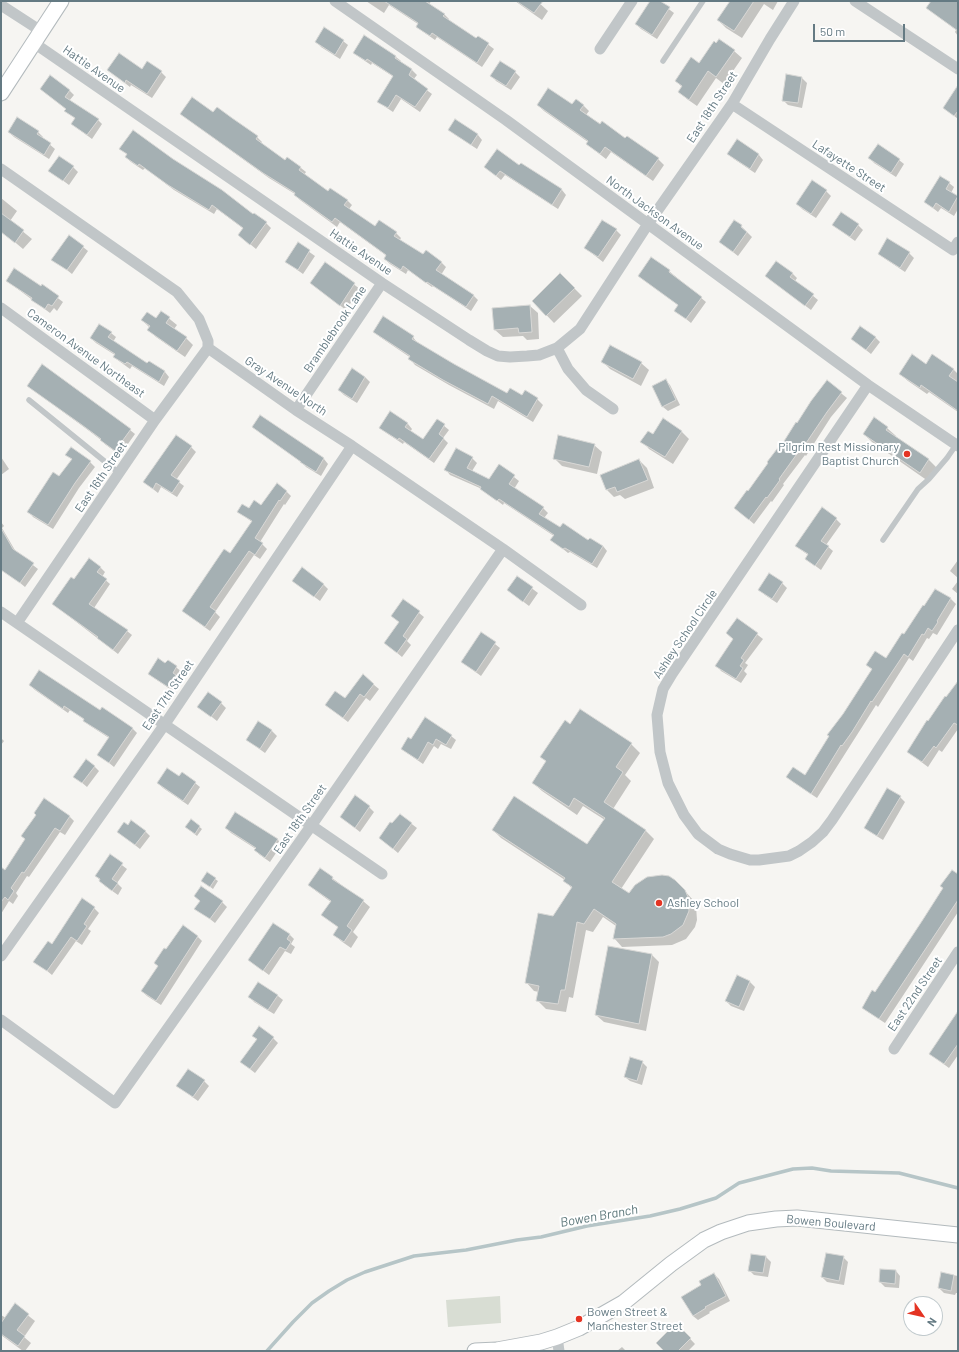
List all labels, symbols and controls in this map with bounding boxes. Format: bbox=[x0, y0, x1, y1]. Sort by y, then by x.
scale bar bbox=[815, 16, 907, 42]
text: 50 m bbox=[820, 24, 845, 38]
street label: Hattie Avenue bbox=[60, 42, 128, 96]
street label: East 18th Street bbox=[684, 69, 740, 145]
street label: Lafayette Street bbox=[810, 137, 888, 195]
street label: North Jackson Avenue bbox=[603, 173, 707, 253]
street label: Hattie Avenue bbox=[327, 226, 395, 278]
street label: Bramblebrook Lane bbox=[301, 283, 369, 375]
street label: Cameron Avenue Northeast bbox=[24, 305, 148, 401]
street label: Gray Avenue North bbox=[242, 353, 330, 419]
street label: East 16th Street bbox=[72, 439, 130, 515]
place label: Pilgrim Rest Missionary Baptist Church bbox=[778, 440, 899, 468]
marker: Pilgrim Rest Missionary Baptist Church bbox=[902, 449, 912, 459]
street label: Ashley School Circle bbox=[650, 587, 720, 681]
street label: East 17th Street bbox=[139, 657, 197, 733]
street label: East 18th Street bbox=[270, 781, 330, 857]
place label: Ashley School bbox=[667, 896, 739, 910]
marker: Ashley School bbox=[654, 898, 664, 908]
street label: East 22nd Street bbox=[885, 954, 945, 1034]
water label: Bowen Branch bbox=[559, 1201, 639, 1231]
street label: Bowen Boulevard bbox=[786, 1212, 876, 1234]
north arrow bbox=[903, 1296, 943, 1336]
place label: Bowen Street & Manchester Street bbox=[587, 1305, 683, 1333]
marker: Bowen Street & Manchester Street bbox=[574, 1314, 584, 1324]
text: N bbox=[925, 1316, 940, 1329]

